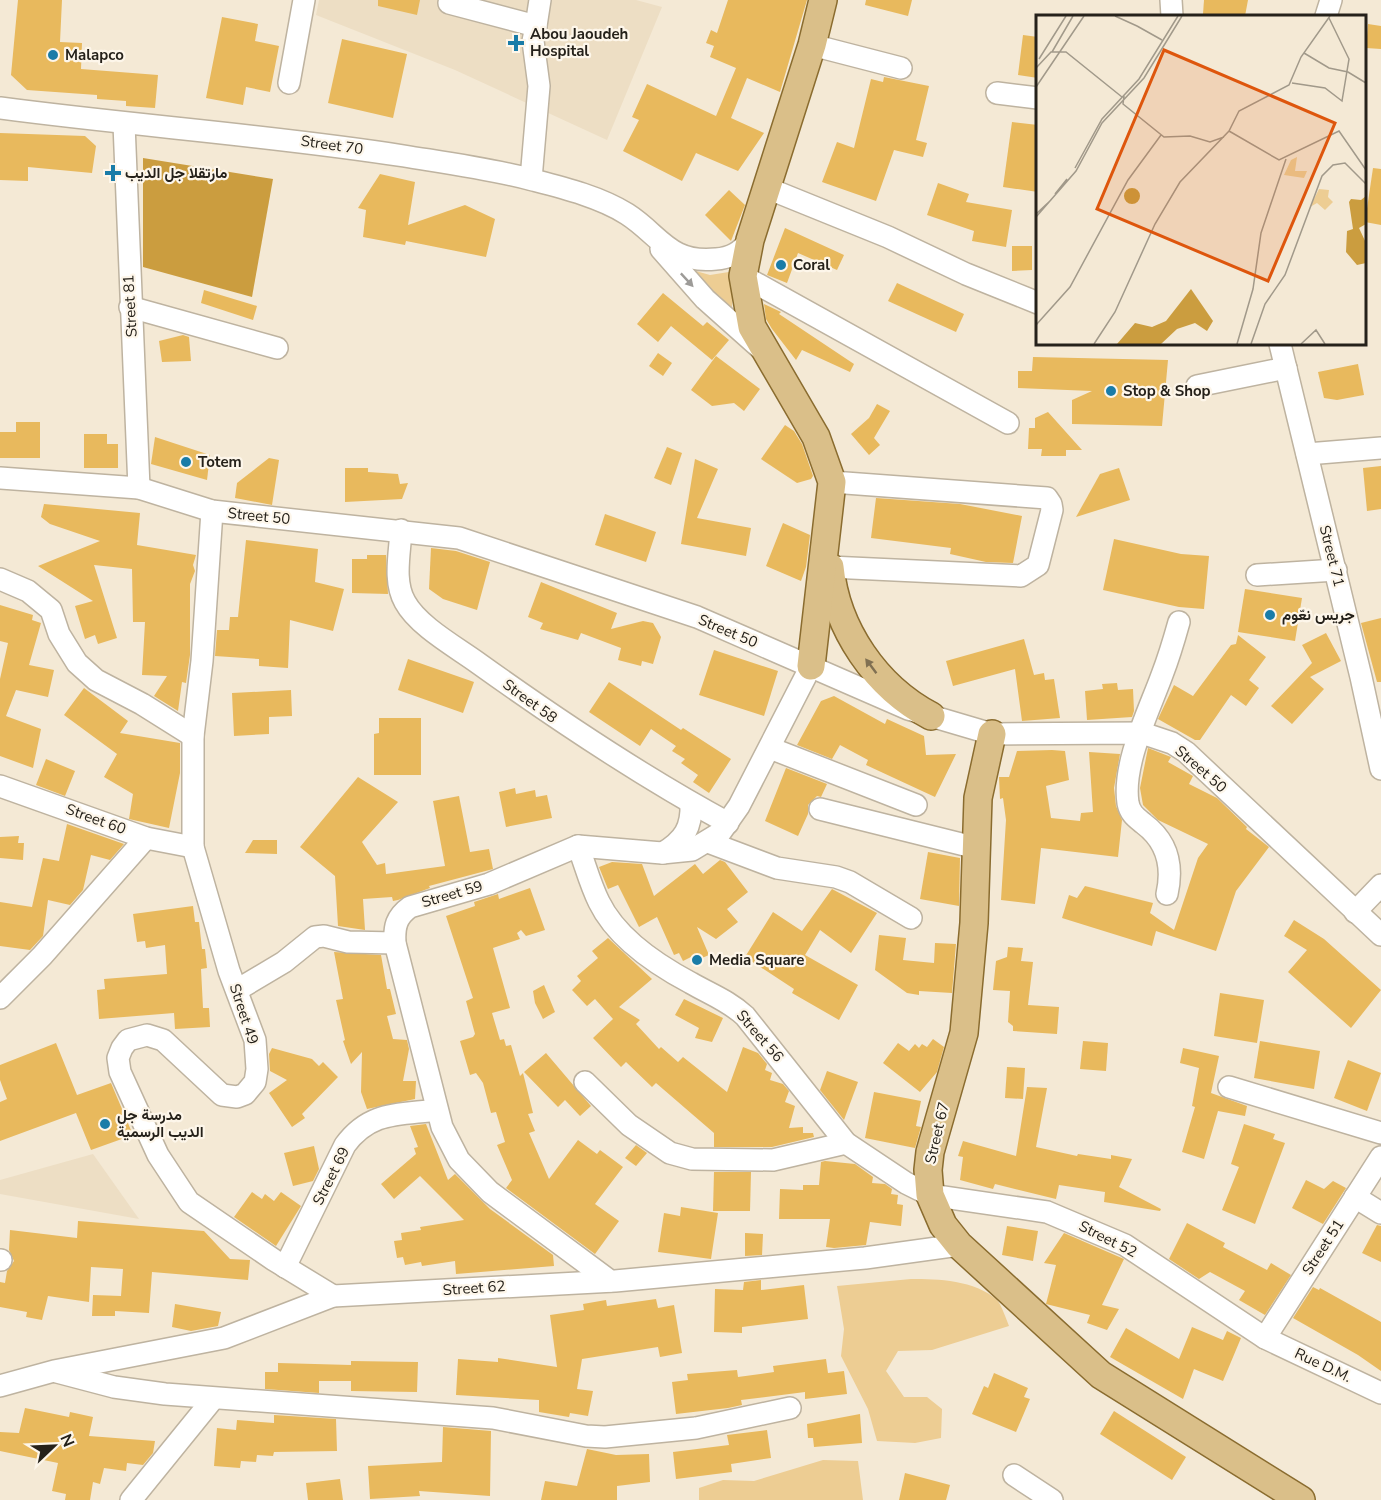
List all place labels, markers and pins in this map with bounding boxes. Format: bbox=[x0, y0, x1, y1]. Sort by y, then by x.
place label: Abou Jaoudeh Hospital bbox=[530, 24, 628, 61]
marker: Abou Jaoudeh Hospital bbox=[507, 34, 525, 52]
place label: Malapco bbox=[65, 45, 124, 65]
marker: Malapco bbox=[46, 48, 60, 62]
place label: مارتقلا جل الديب bbox=[125, 163, 227, 183]
marker: مارتقلا جل الديب bbox=[106, 166, 120, 180]
place label: Coral bbox=[793, 255, 830, 275]
marker: Coral bbox=[774, 258, 788, 272]
place label: Stop & Shop bbox=[1123, 381, 1211, 401]
marker: Stop & Shop bbox=[1104, 384, 1118, 398]
place label: Totem bbox=[198, 452, 242, 472]
marker: Totem bbox=[179, 455, 193, 469]
place label: جريس نعّوم bbox=[1282, 605, 1355, 625]
marker: جريس نعّوم bbox=[1263, 608, 1277, 622]
place label: Media Square bbox=[709, 950, 804, 970]
marker: Media Square bbox=[690, 953, 704, 967]
place label: مدرسة جل الديب الرسمية bbox=[117, 1105, 204, 1142]
marker: مدرسة جل الديب الرسمية bbox=[98, 1117, 112, 1131]

